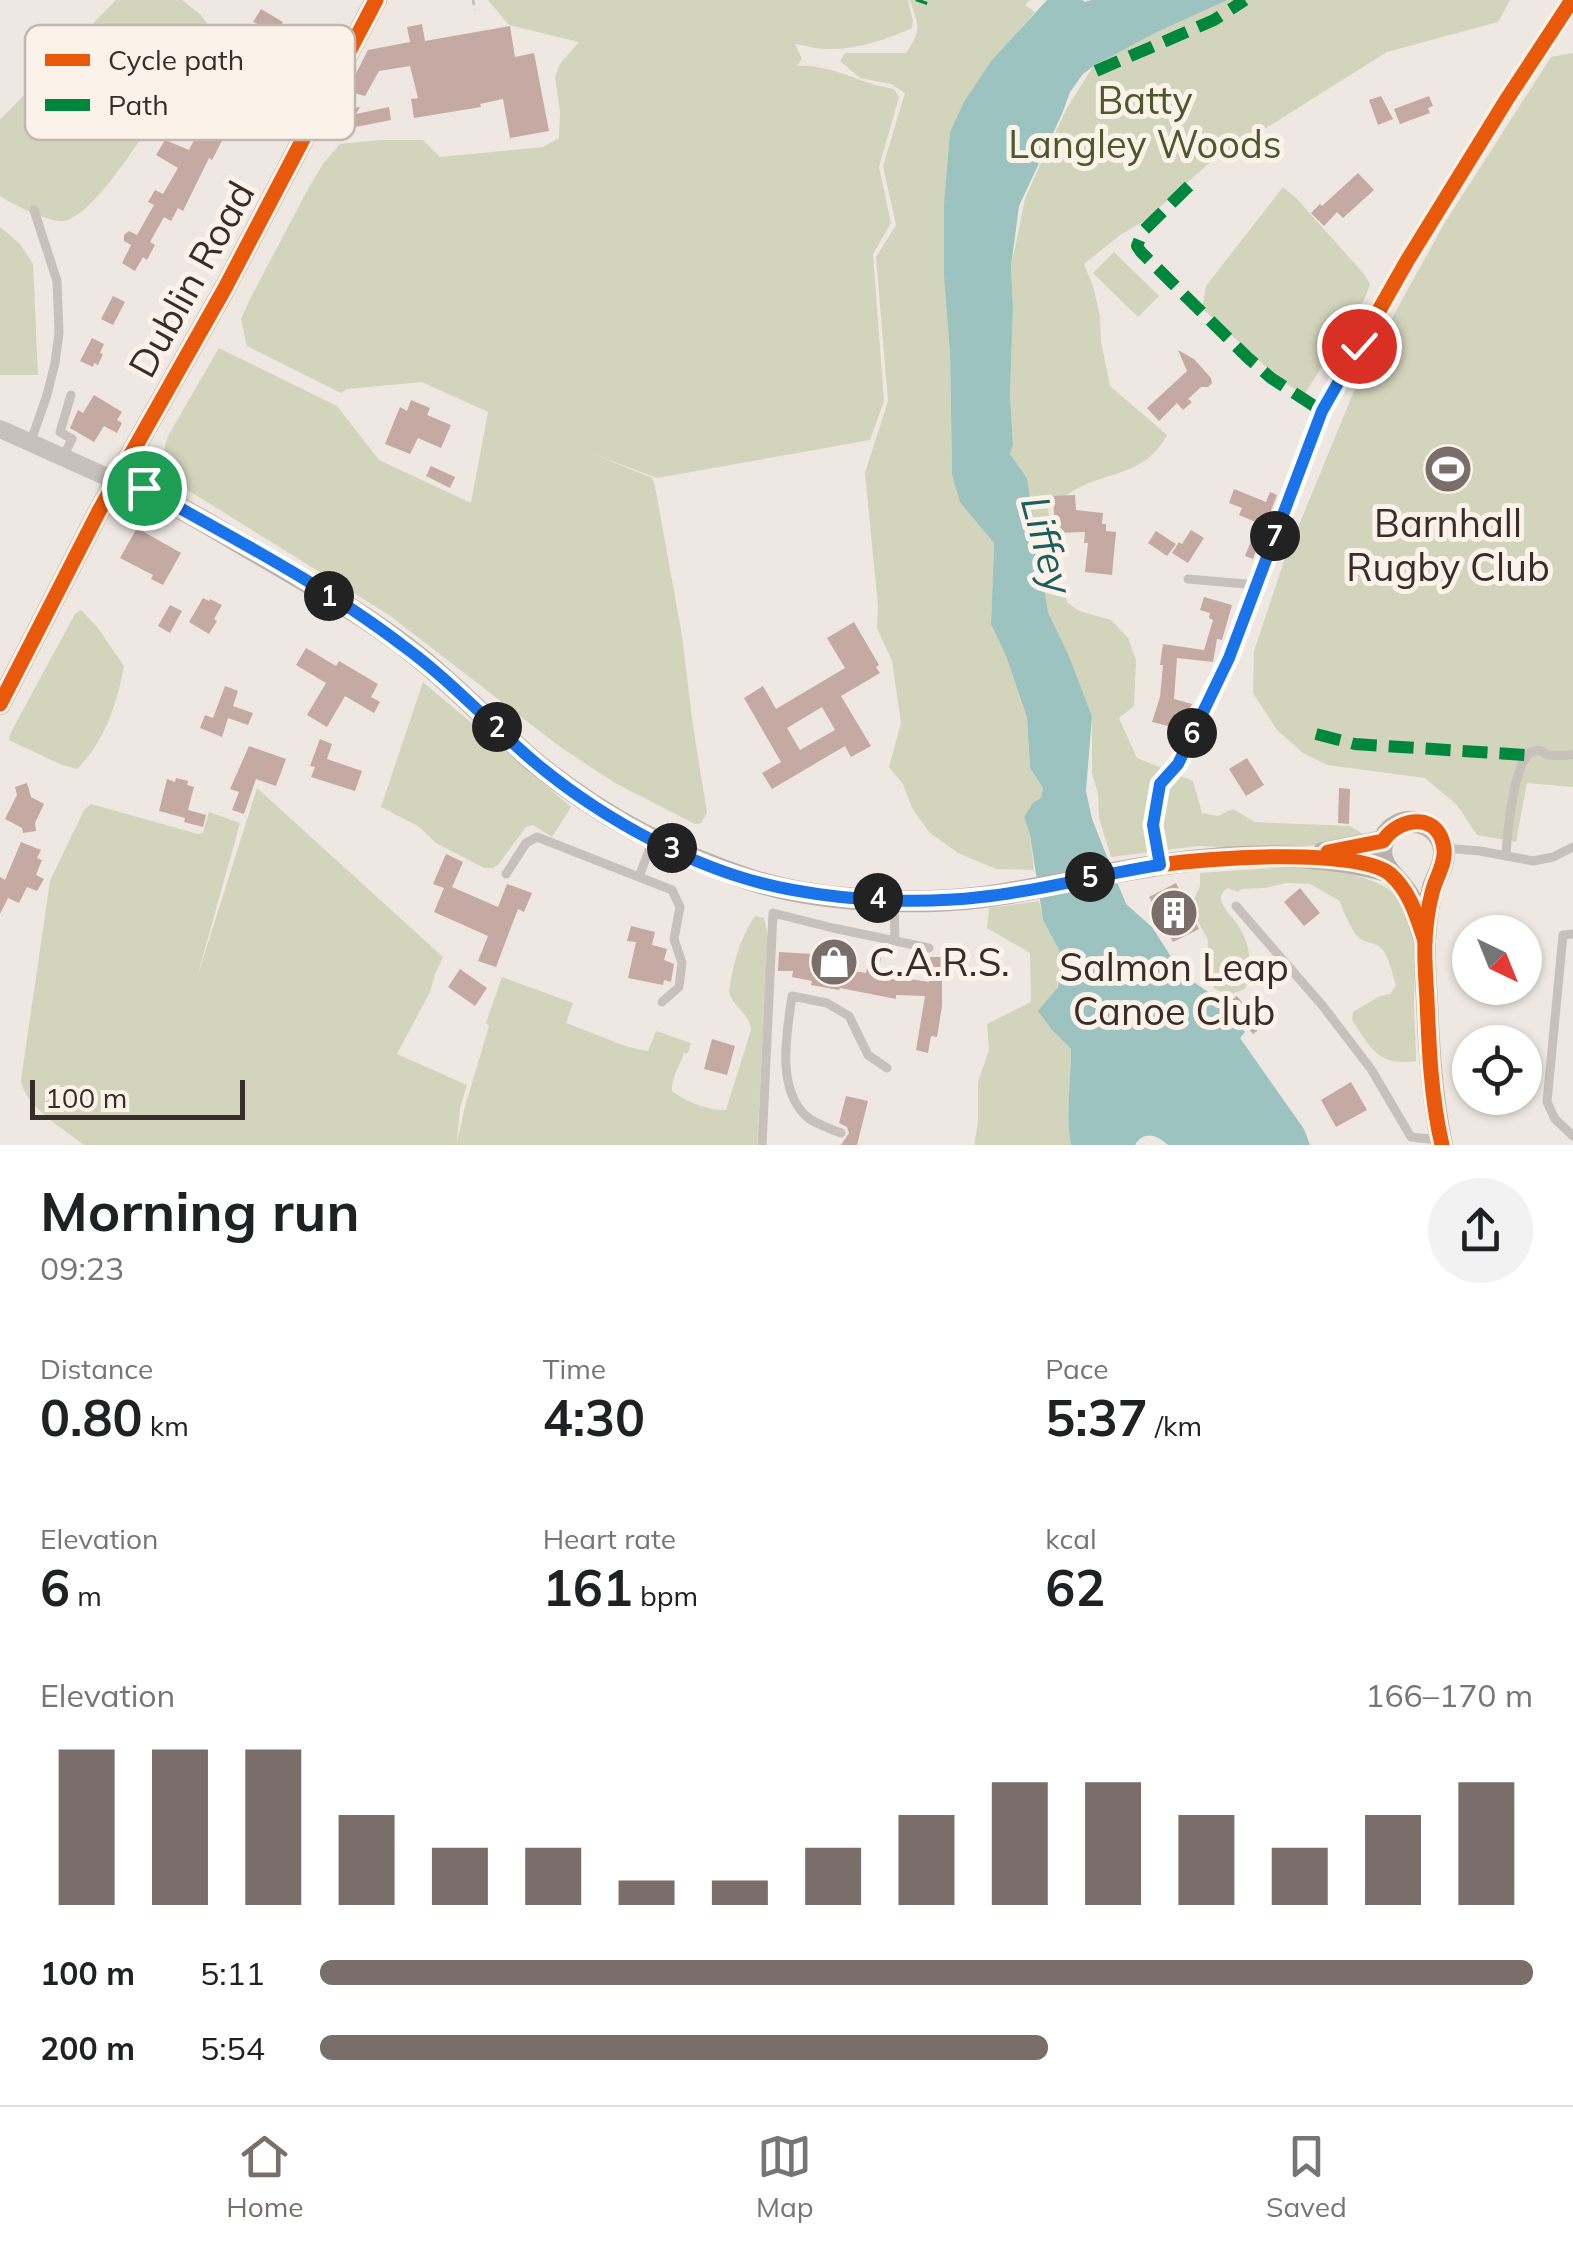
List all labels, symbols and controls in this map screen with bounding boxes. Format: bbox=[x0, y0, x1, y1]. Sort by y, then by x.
legend bbox=[25, 25, 355, 140]
text: Cycle path bbox=[108, 42, 244, 77]
park label: Batty Langley Woods bbox=[1008, 76, 1282, 168]
text: Path bbox=[108, 87, 169, 122]
street label: Dublin Road bbox=[118, 173, 264, 385]
pin bbox=[1317, 304, 1402, 389]
icon: check bbox=[1332, 319, 1387, 374]
sports icon: Barnhall Rugby Club bbox=[1422, 443, 1474, 495]
pin bbox=[102, 446, 187, 531]
icon: arrive bbox=[117, 461, 172, 516]
water label: Liffey bbox=[1011, 490, 1086, 601]
place label: Barnhall Rugby Club bbox=[1346, 499, 1550, 591]
pin: 7 bbox=[1250, 511, 1300, 561]
text: 7 bbox=[1267, 518, 1283, 553]
pin: 1 bbox=[304, 571, 354, 621]
text: 1 bbox=[321, 578, 337, 613]
pin: 2 bbox=[472, 702, 522, 752]
pin: 6 bbox=[1167, 708, 1217, 758]
text: 2 bbox=[489, 709, 505, 744]
text: 6 bbox=[1184, 715, 1200, 750]
pin: 3 bbox=[647, 823, 697, 873]
text: 3 bbox=[664, 830, 680, 865]
pin: 5 bbox=[1065, 852, 1115, 902]
text: 5 bbox=[1082, 859, 1098, 894]
pin: 4 bbox=[853, 873, 903, 923]
text: 4 bbox=[870, 880, 886, 915]
building icon: Salmon Leap Canoe Club bbox=[1148, 887, 1200, 939]
north arrow bbox=[1452, 915, 1542, 1005]
map controls bbox=[1452, 915, 1542, 1115]
shop icon: C.A.R.S. bbox=[808, 936, 860, 988]
place label: C.A.R.S. bbox=[869, 938, 1010, 986]
place label: Salmon Leap Canoe Club bbox=[1059, 943, 1289, 1035]
button: locate bbox=[1452, 1025, 1542, 1115]
scale bar bbox=[30, 1075, 245, 1120]
text: 100 m bbox=[45, 1080, 127, 1115]
text: Morning run bbox=[40, 1176, 360, 1245]
button: share bbox=[1428, 1178, 1533, 1283]
text: 09:23 bbox=[40, 1248, 124, 1288]
text: Distance bbox=[40, 1351, 153, 1386]
text: Time bbox=[543, 1351, 606, 1386]
text: Pace bbox=[1045, 1351, 1109, 1386]
text: 0.80 bbox=[40, 1386, 142, 1449]
text: 4:30 bbox=[543, 1386, 645, 1449]
text: 5:37 bbox=[1045, 1386, 1148, 1449]
text: km bbox=[142, 1408, 189, 1443]
text: /km bbox=[1148, 1408, 1202, 1443]
text: Elevation bbox=[40, 1521, 158, 1556]
text: Heart rate bbox=[543, 1521, 676, 1556]
text: kcal bbox=[1045, 1521, 1097, 1556]
text: 6 bbox=[40, 1556, 70, 1619]
text: 161 bbox=[543, 1556, 633, 1619]
text: 62 bbox=[1045, 1556, 1105, 1619]
text: m bbox=[70, 1578, 102, 1613]
text: bpm bbox=[633, 1578, 698, 1613]
text: Elevation bbox=[40, 1675, 175, 1715]
text: 166–170 m bbox=[1365, 1675, 1533, 1715]
text: 100 m bbox=[40, 1953, 135, 1993]
text: 5:11 bbox=[200, 1953, 265, 1993]
text: 200 m bbox=[40, 2028, 135, 2068]
text: 5:54 bbox=[200, 2028, 265, 2068]
tab: Home bbox=[226, 2129, 303, 2224]
tab: Map bbox=[756, 2129, 814, 2224]
tab: Saved bbox=[1266, 2129, 1347, 2224]

